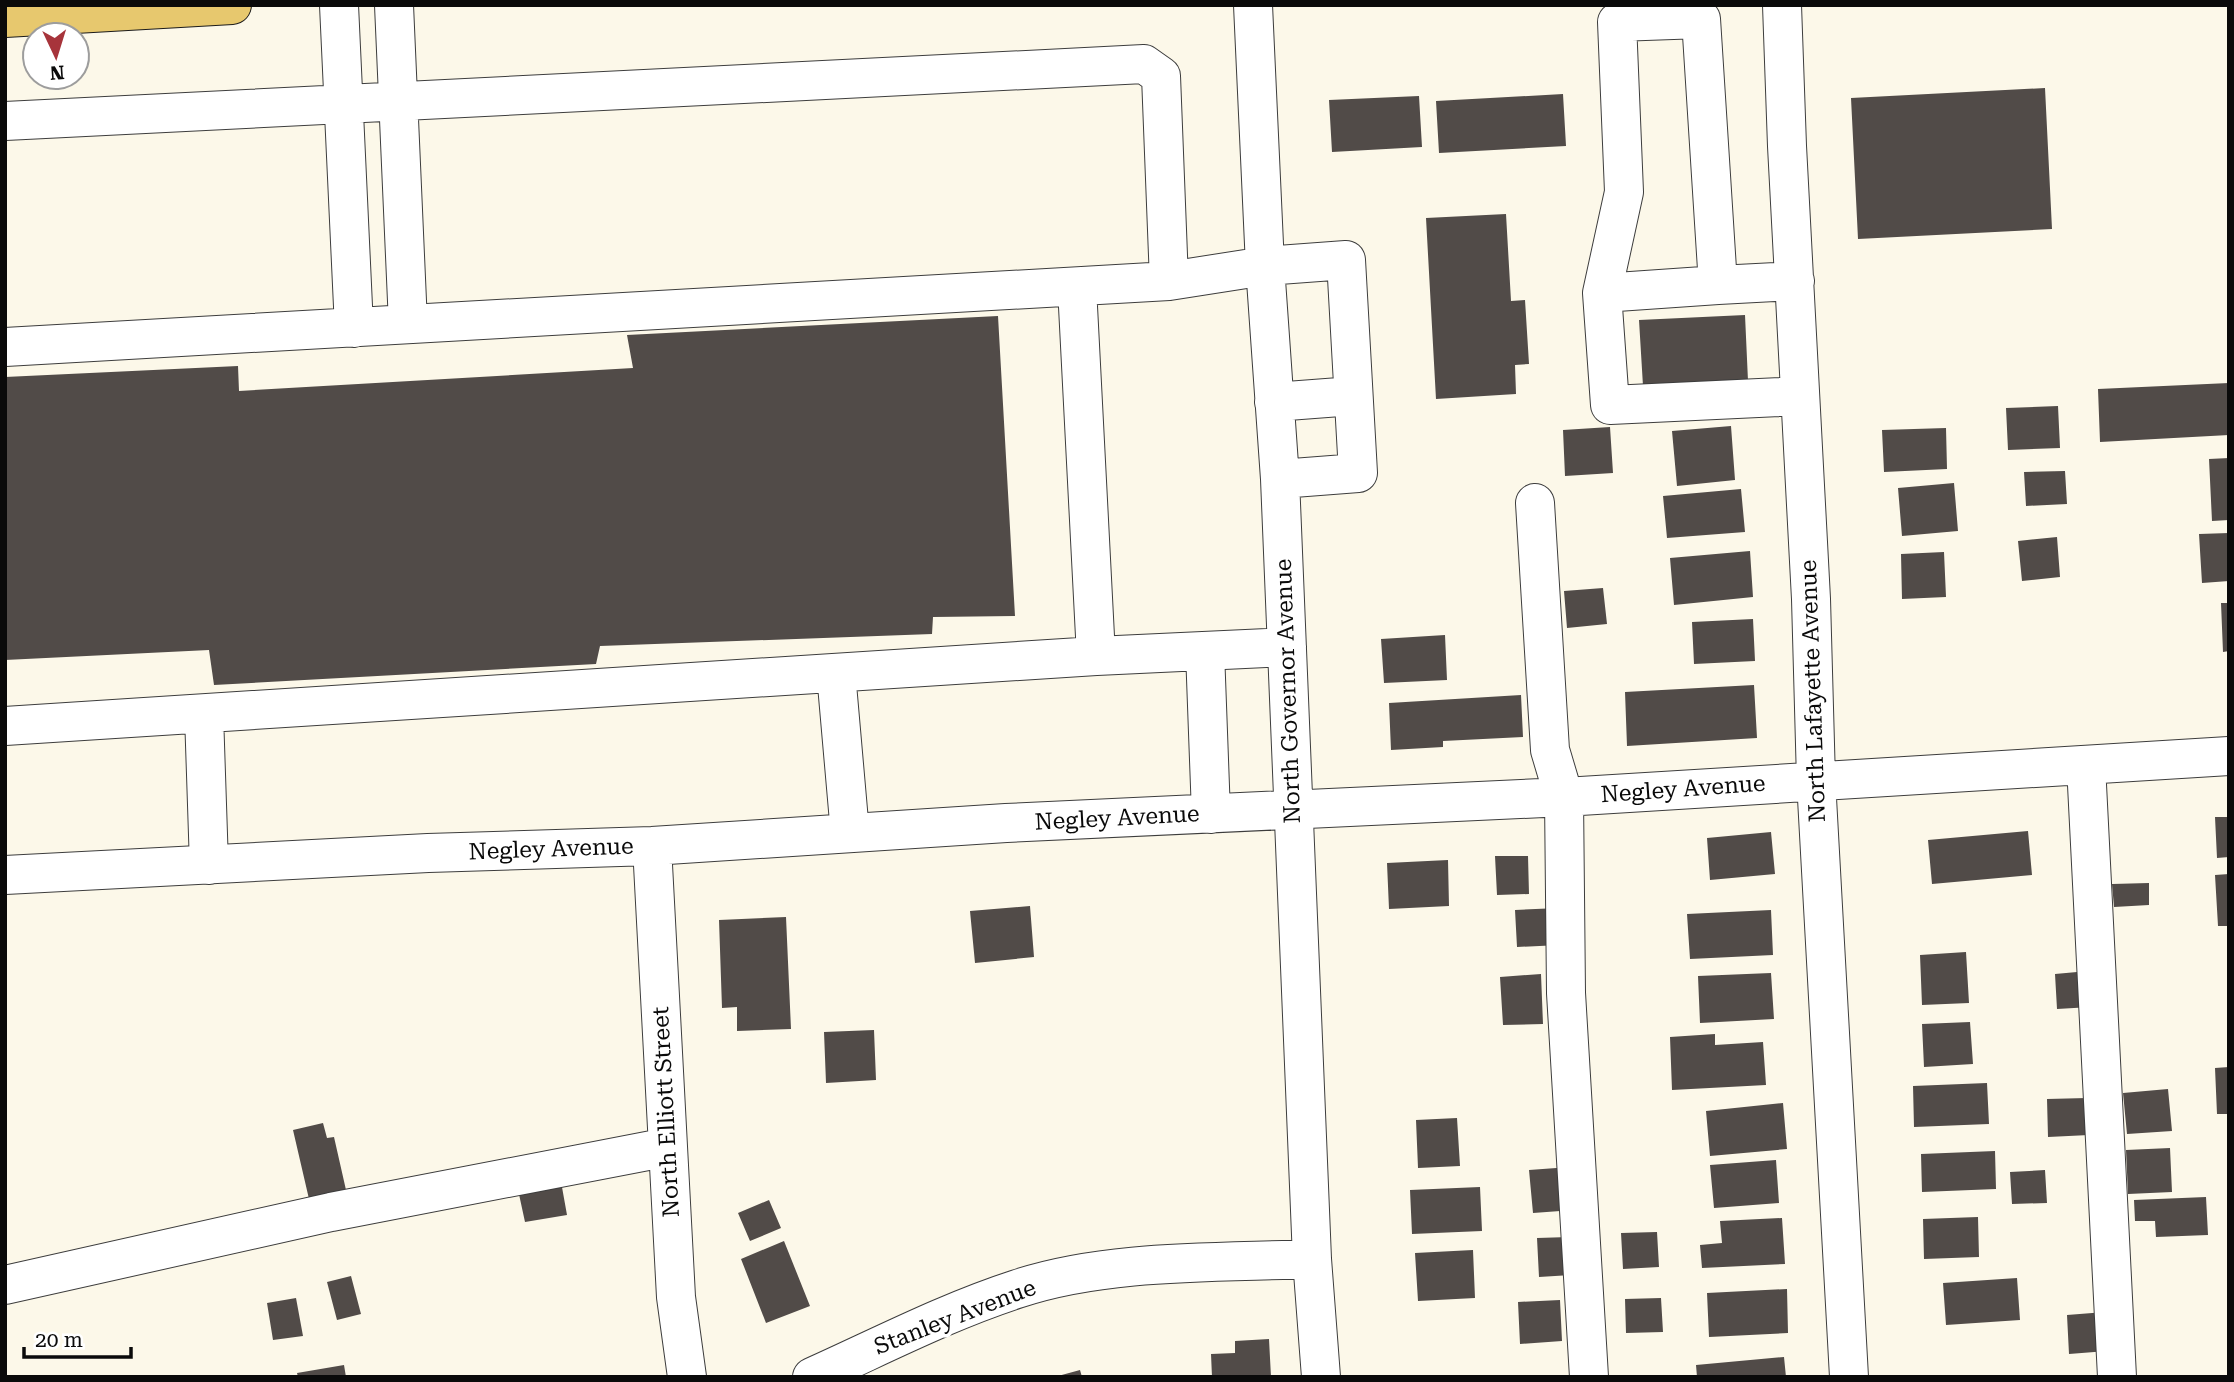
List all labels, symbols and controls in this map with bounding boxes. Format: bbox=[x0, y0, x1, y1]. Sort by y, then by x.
north arrow bbox=[21, 21, 91, 91]
text: N bbox=[49, 60, 65, 84]
street label: North Governor Avenue bbox=[1270, 558, 1306, 824]
street label: North Lafayette Avenue bbox=[1795, 559, 1831, 823]
street label: Negley Avenue bbox=[1600, 770, 1766, 808]
street label: Negley Avenue bbox=[1034, 800, 1200, 836]
street label: Negley Avenue bbox=[468, 833, 634, 865]
street label: North Elliott Street bbox=[647, 1006, 685, 1218]
street label: Stanley Avenue bbox=[870, 1274, 1040, 1360]
scale bar bbox=[24, 1316, 131, 1360]
text: 20 m bbox=[35, 1328, 83, 1352]

